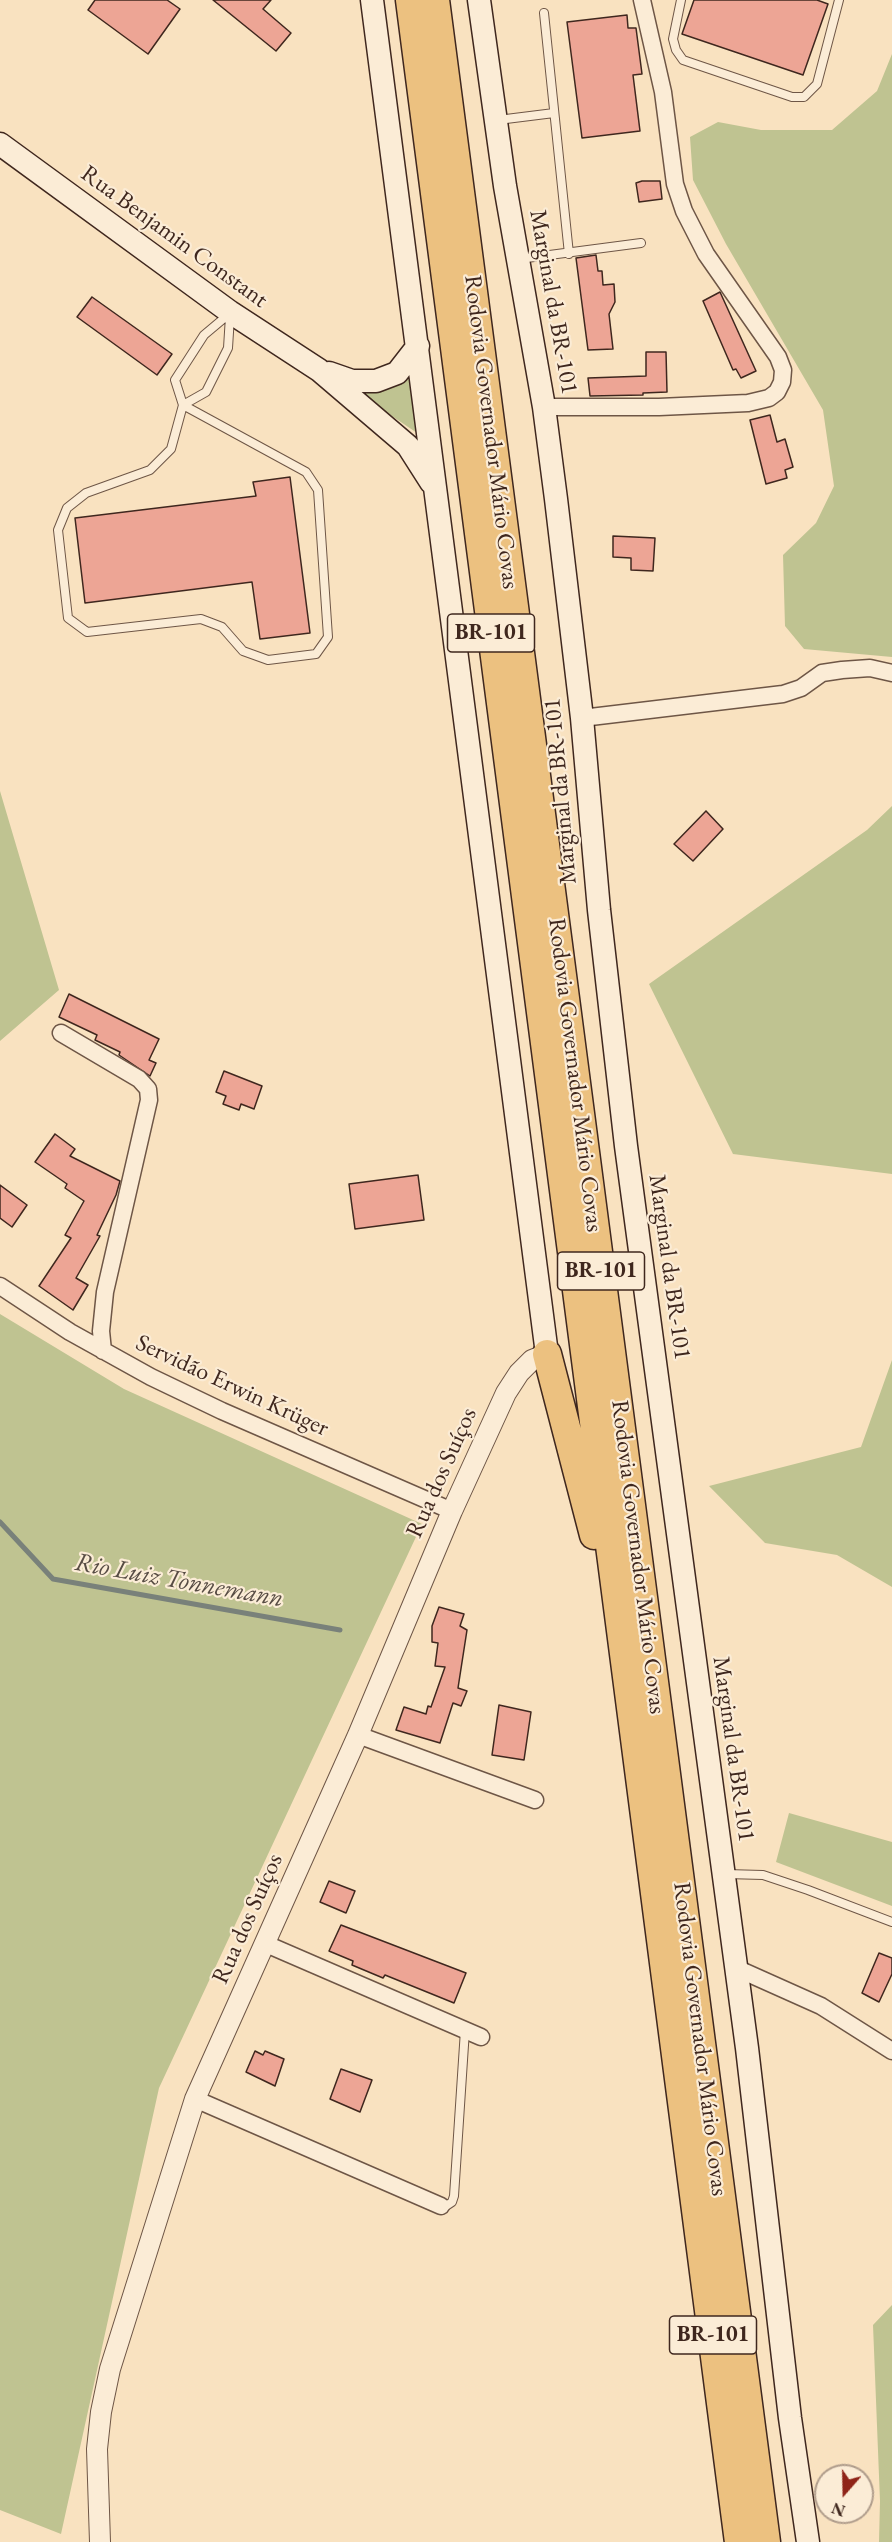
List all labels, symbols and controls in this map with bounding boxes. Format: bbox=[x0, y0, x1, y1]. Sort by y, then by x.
street label: Rua Benjamin Constant bbox=[75, 160, 273, 314]
street label: Marginal da BR-101 bbox=[523, 208, 583, 396]
street label: Rodovia Governador Mário Covas bbox=[457, 273, 525, 591]
road number: BR-101 bbox=[448, 614, 534, 652]
street label: Marginal da BR-101 bbox=[539, 697, 583, 885]
street label: Rodovia Governador Mário Covas bbox=[541, 916, 609, 1234]
street label: Marginal da BR-101 bbox=[642, 1173, 696, 1361]
road number: BR-101 bbox=[558, 1252, 644, 1290]
street label: Servidão Erwin Krüger bbox=[131, 1329, 333, 1443]
street label: Rodovia Governador Mário Covas bbox=[604, 1398, 672, 1716]
street label: Rua dos Suíços bbox=[401, 1404, 483, 1542]
water label: Rio Luiz Tonnemann bbox=[72, 1547, 286, 1615]
street label: Marginal da BR-101 bbox=[706, 1655, 760, 1843]
street label: Rua dos Suíços bbox=[207, 1850, 289, 1988]
street label: Rodovia Governador Mário Covas bbox=[666, 1880, 734, 2198]
road number: BR-101 bbox=[670, 2316, 756, 2354]
north arrow bbox=[814, 2464, 874, 2524]
text: N bbox=[829, 2497, 848, 2522]

